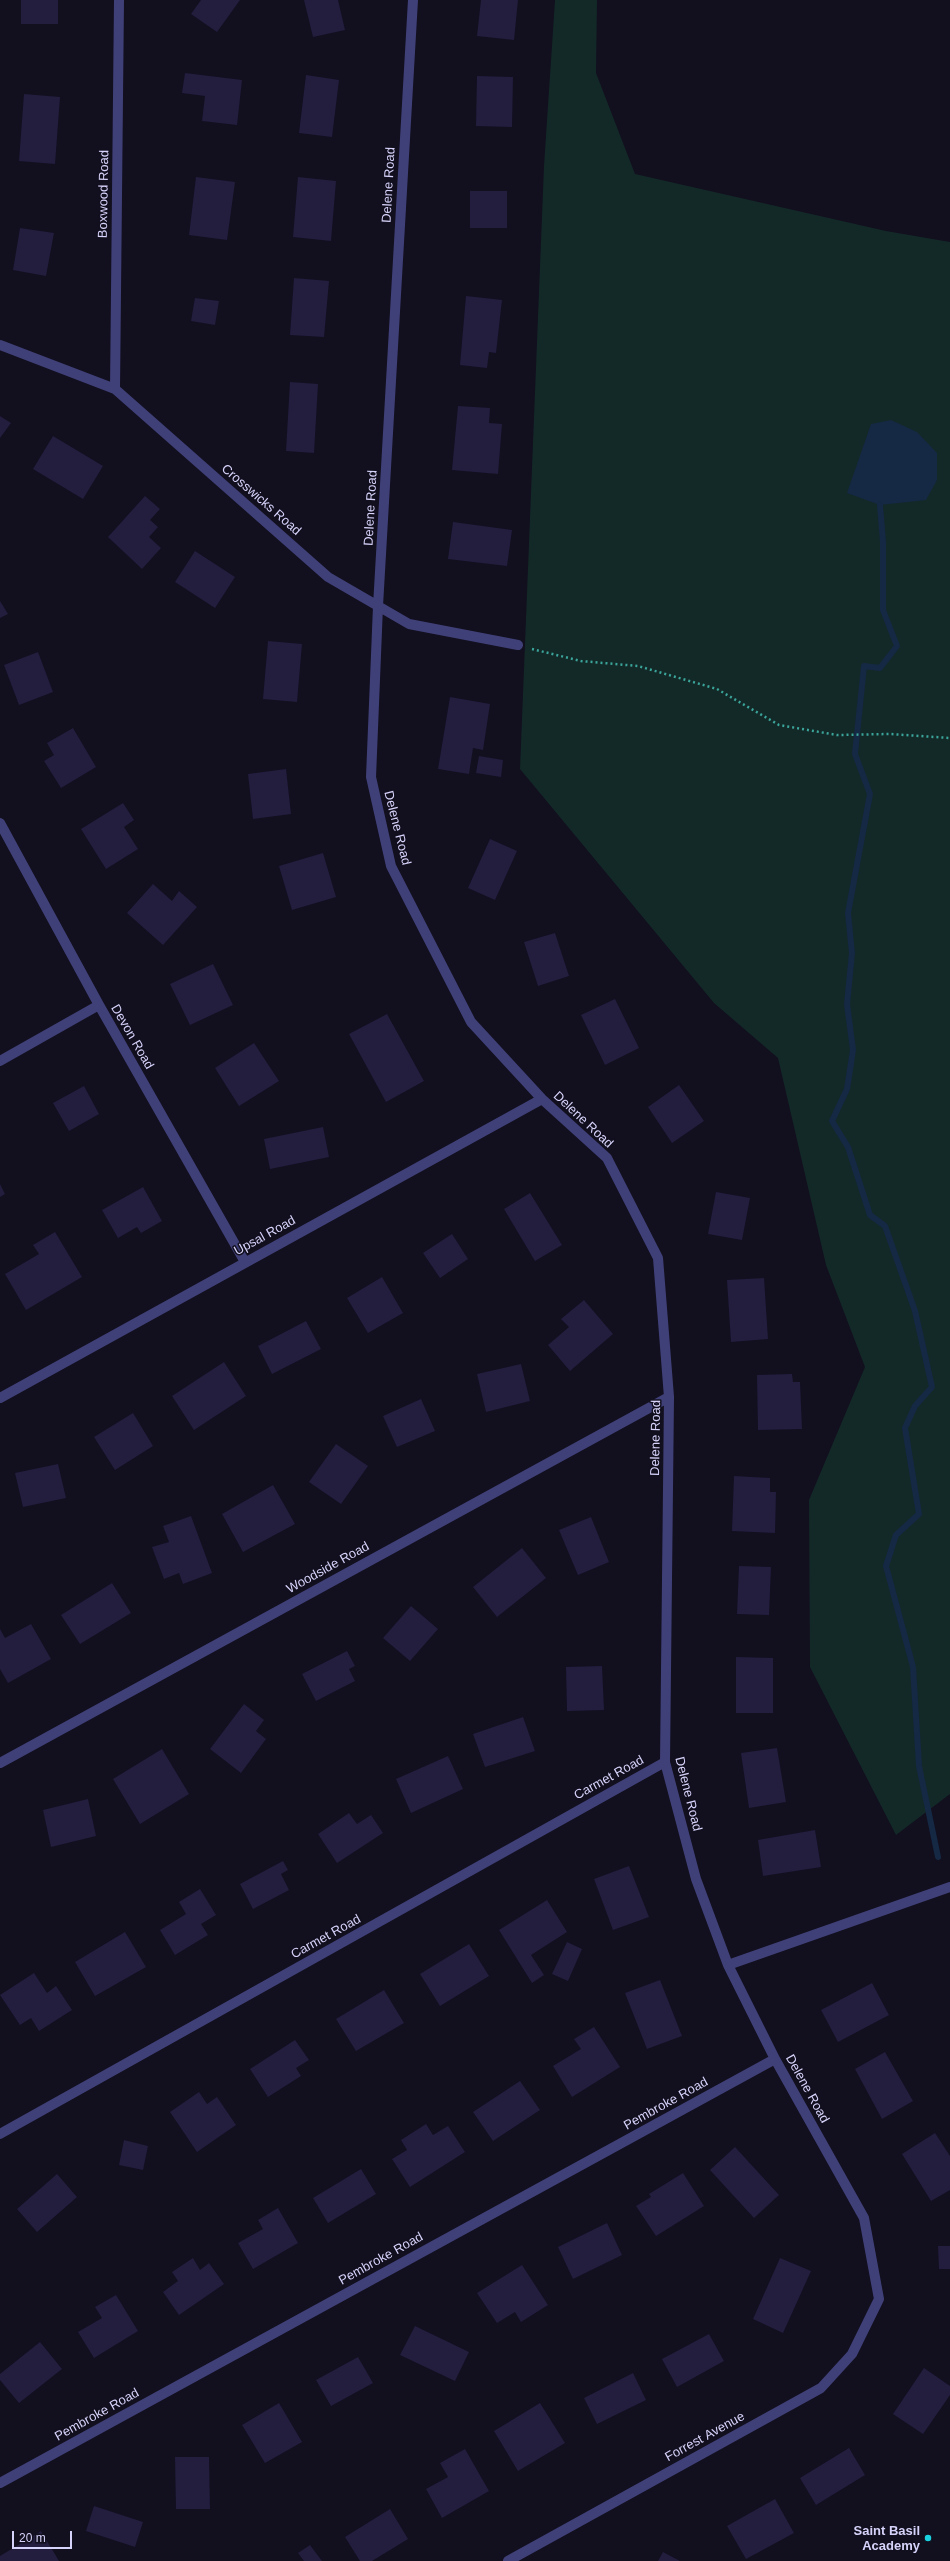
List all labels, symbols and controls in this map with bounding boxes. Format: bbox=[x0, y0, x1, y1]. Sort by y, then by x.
street label: Delene Road bbox=[379, 147, 399, 223]
street label: Boxwood Road bbox=[95, 150, 113, 238]
street label: Crosswicks Road bbox=[218, 461, 304, 539]
street label: Delene Road bbox=[361, 470, 381, 546]
street label: Delene Road bbox=[380, 789, 414, 867]
street label: Devon Road bbox=[107, 1002, 157, 1072]
street label: Delene Road bbox=[550, 1088, 616, 1152]
street label: Upsal Road bbox=[232, 1213, 298, 1259]
street label: Delene Road bbox=[648, 1400, 664, 1476]
street label: Woodside Road bbox=[284, 1539, 372, 1597]
street label: Carmet Road bbox=[571, 1752, 647, 1804]
street label: Delene Road bbox=[671, 1755, 705, 1833]
street label: Carmet Road bbox=[288, 1911, 364, 1963]
street label: Delene Road bbox=[782, 2052, 832, 2126]
street label: Pembroke Road bbox=[621, 2074, 711, 2134]
street label: Pembroke Road bbox=[336, 2229, 426, 2289]
street label: Pembroke Road bbox=[52, 2385, 142, 2445]
street label: Forrest Avenue bbox=[662, 2409, 748, 2465]
scale bar bbox=[14, 2523, 74, 2549]
place label: Saint Basil Academy bbox=[854, 2523, 920, 2554]
text: 20 m bbox=[19, 2531, 46, 2545]
marker: Saint Basil Academy bbox=[923, 2533, 933, 2543]

